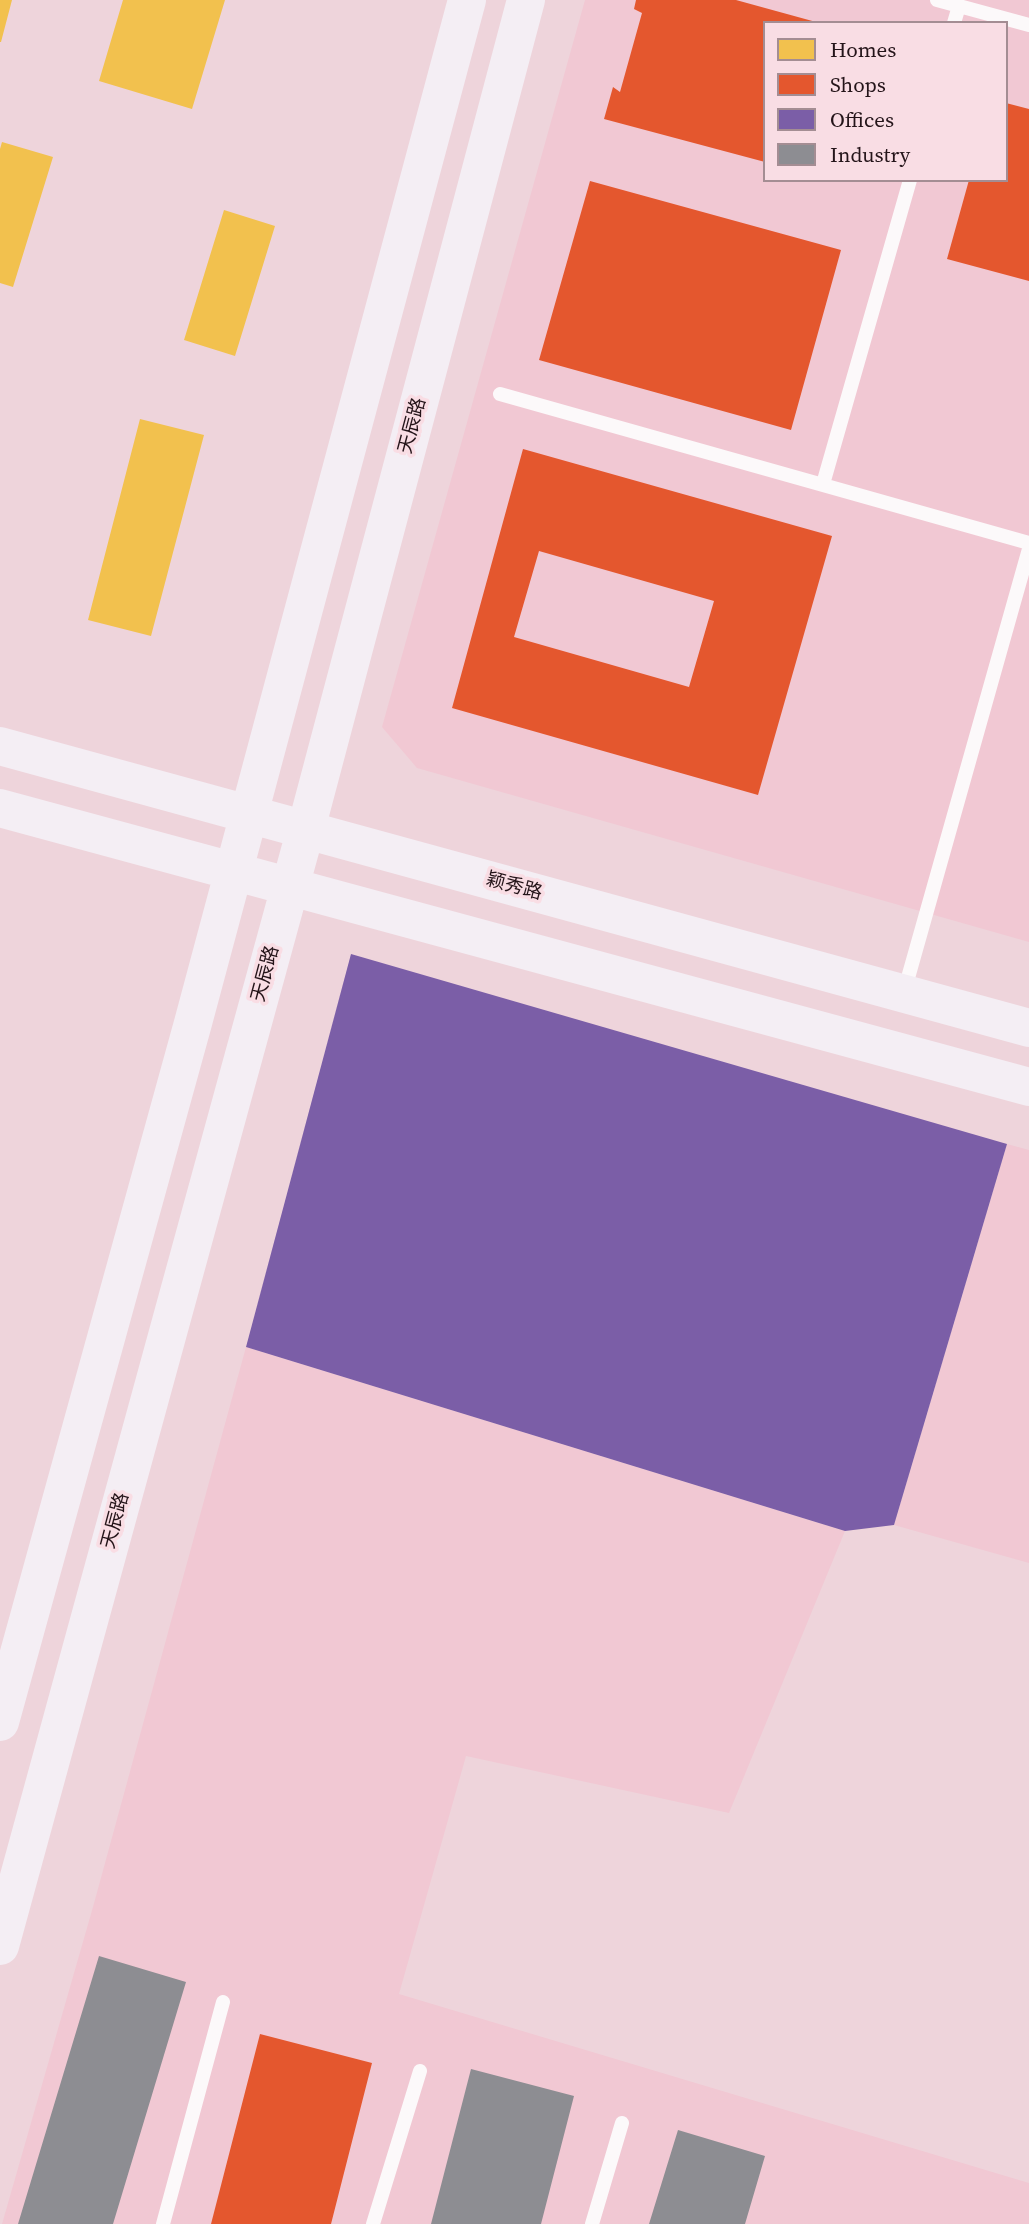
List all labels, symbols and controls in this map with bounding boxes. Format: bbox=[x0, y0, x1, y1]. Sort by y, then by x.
legend bbox=[763, 21, 1008, 182]
text: Homes bbox=[830, 35, 896, 64]
text: Shops bbox=[830, 70, 886, 99]
text: Offices bbox=[830, 105, 894, 134]
text: Industry bbox=[830, 140, 910, 169]
street label: 天辰路 bbox=[395, 396, 431, 456]
street label: 颖秀路 bbox=[484, 869, 544, 905]
street label: 天辰路 bbox=[248, 944, 284, 1004]
street label: 天辰路 bbox=[98, 1491, 134, 1551]

